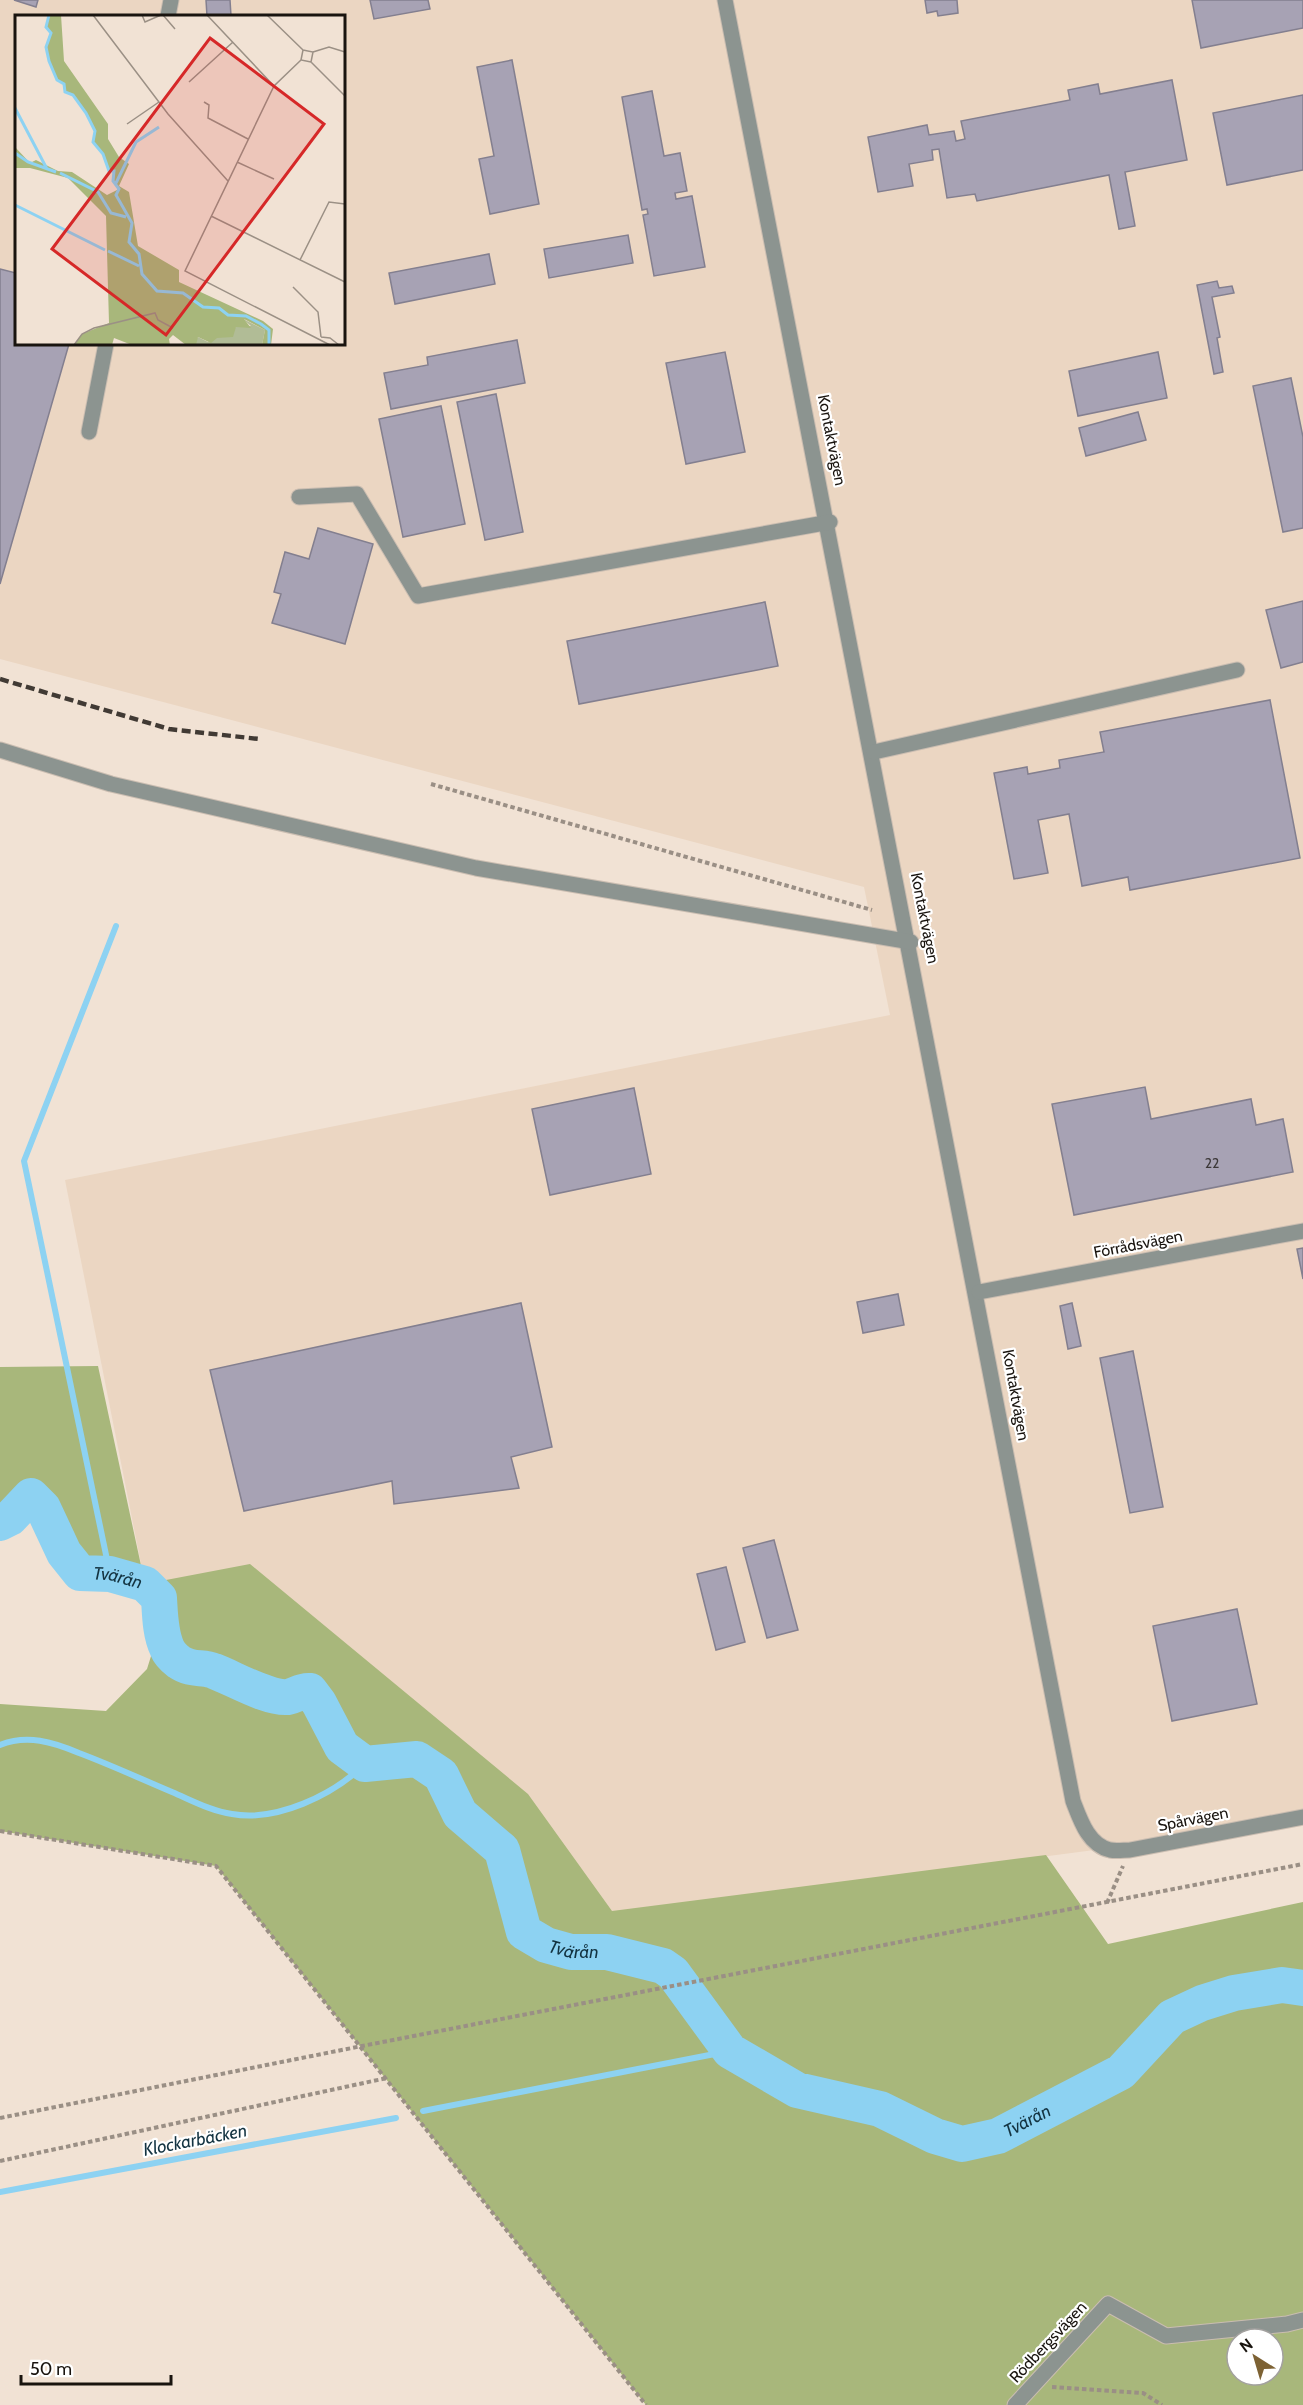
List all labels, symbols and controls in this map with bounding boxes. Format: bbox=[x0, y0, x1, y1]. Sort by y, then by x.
inset map bbox=[15, 15, 345, 345]
street label: Kontaktvägen bbox=[814, 393, 850, 487]
street label: Kontaktvägen bbox=[907, 871, 943, 965]
house number: 22 bbox=[1205, 1154, 1219, 1172]
street label: Förrådsvägen bbox=[1092, 1226, 1184, 1262]
street label: Kontaktvägen bbox=[999, 1348, 1033, 1442]
water label: Tvärån bbox=[93, 1562, 145, 1594]
street label: Spårvägen bbox=[1156, 1803, 1230, 1835]
water label: Tvärån bbox=[546, 1935, 598, 1963]
water label: Tvärån bbox=[1000, 2100, 1054, 2142]
water label: Klockarbäcken bbox=[141, 2119, 249, 2161]
street label: Rödbergsvägen bbox=[1006, 2297, 1091, 2387]
north arrow bbox=[1225, 2327, 1285, 2387]
text: N bbox=[1236, 2334, 1257, 2356]
scale bar bbox=[21, 2348, 171, 2386]
text: 50 m bbox=[30, 2358, 72, 2380]

